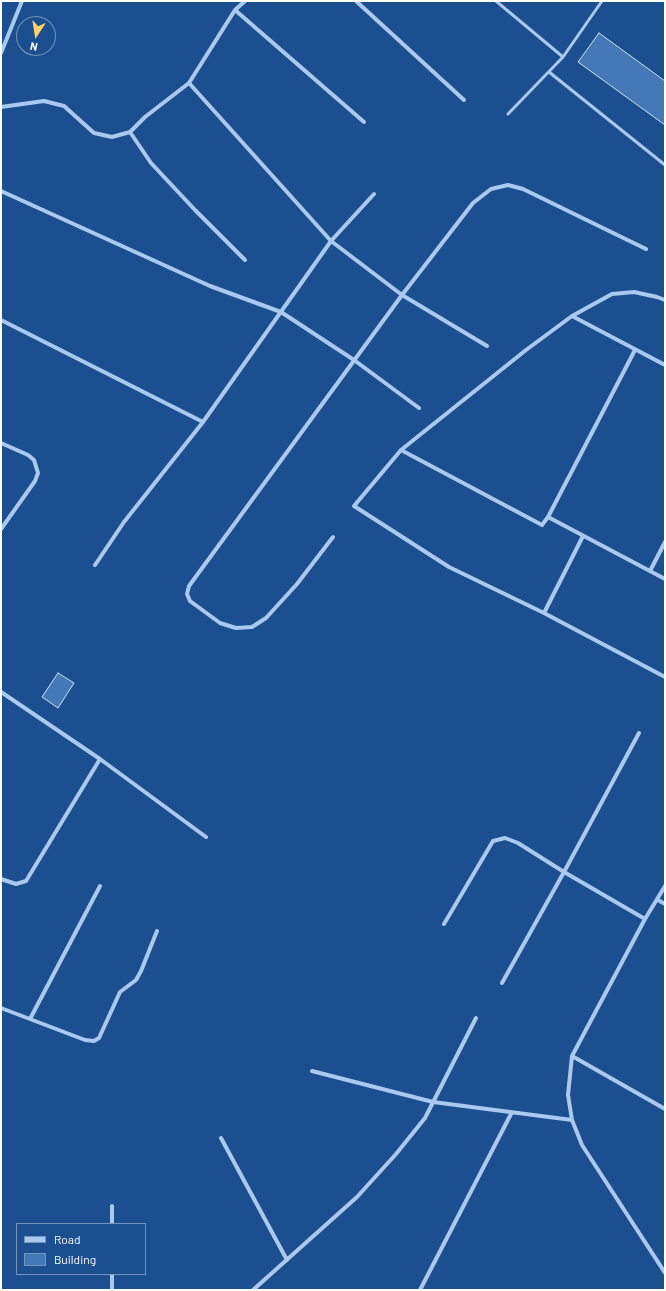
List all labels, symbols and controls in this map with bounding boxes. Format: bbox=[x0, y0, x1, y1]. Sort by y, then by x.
north arrow bbox=[16, 16, 56, 56]
text: N bbox=[29, 40, 39, 54]
legend bbox=[16, 1223, 146, 1275]
text: Road bbox=[54, 1232, 81, 1246]
text: Building bbox=[54, 1252, 96, 1266]

